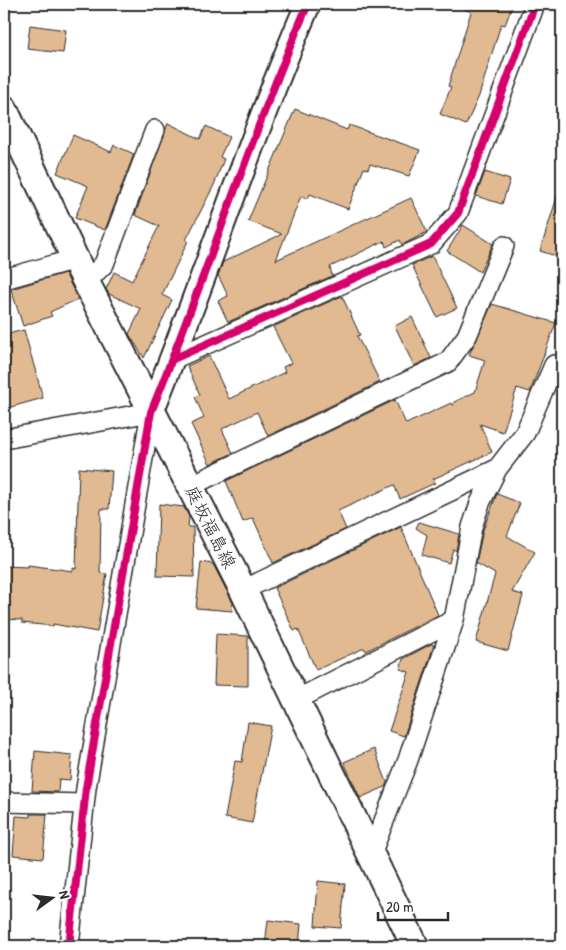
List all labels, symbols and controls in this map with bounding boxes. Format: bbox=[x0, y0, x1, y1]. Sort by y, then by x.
street label: 庭坂福島線 bbox=[179, 481, 243, 573]
north arrow bbox=[28, 872, 78, 922]
text: N bbox=[55, 888, 75, 901]
scale bar bbox=[378, 890, 448, 922]
text: 20 m bbox=[386, 896, 413, 917]

